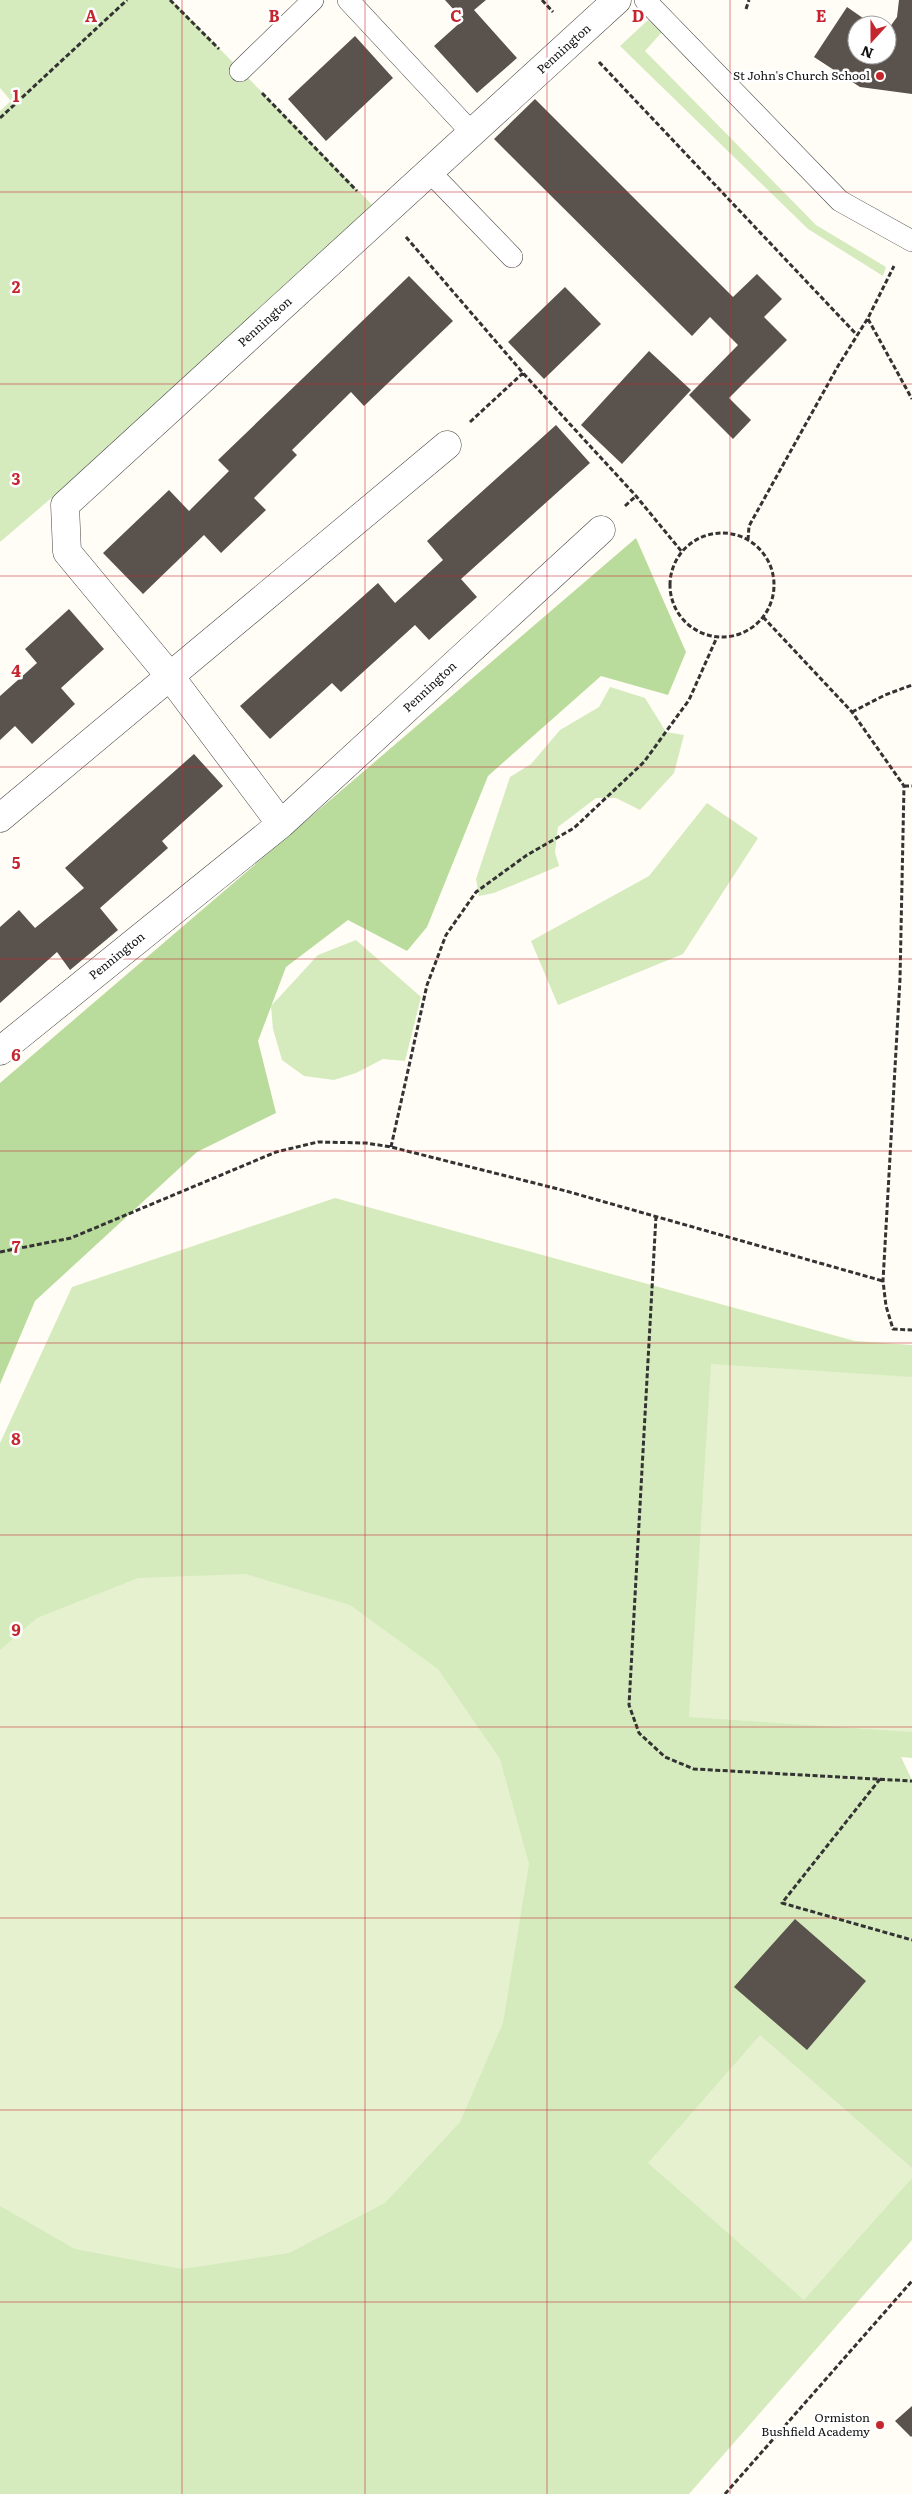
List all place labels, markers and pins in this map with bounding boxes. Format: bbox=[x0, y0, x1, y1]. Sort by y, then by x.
place label: St John's Church School bbox=[733, 66, 870, 84]
marker: St John's Church School bbox=[874, 70, 886, 82]
place label: Ormiston Bushfield Academy bbox=[761, 2408, 870, 2440]
marker: Ormiston Bushfield Academy bbox=[874, 2419, 886, 2431]

